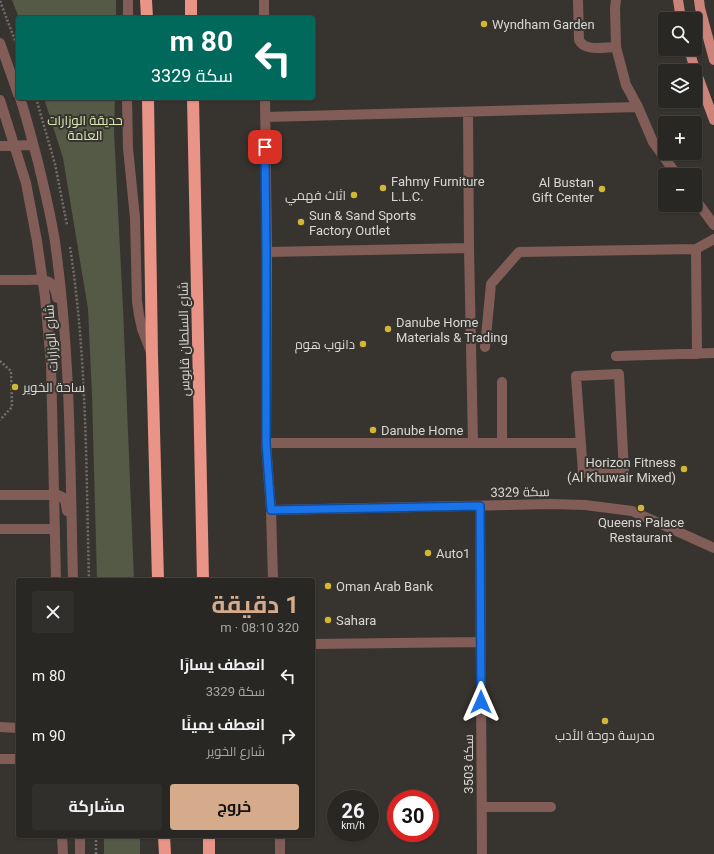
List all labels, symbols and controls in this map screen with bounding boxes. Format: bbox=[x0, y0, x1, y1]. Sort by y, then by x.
map controls bbox=[658, 12, 702, 212]
button: search bbox=[658, 12, 702, 56]
place label: Wyndham Garden bbox=[492, 17, 595, 32]
marker: Wyndham Garden bbox=[479, 19, 489, 29]
text: 80 m bbox=[170, 25, 233, 58]
icon: left bbox=[247, 32, 299, 84]
button: layers bbox=[658, 64, 702, 108]
text: سكة 3329 bbox=[151, 65, 233, 86]
park label: حديقة الوزارات العامة bbox=[47, 113, 123, 143]
button: + bbox=[658, 116, 702, 160]
pin bbox=[248, 130, 282, 164]
icon: arrive bbox=[254, 136, 276, 158]
button: − bbox=[658, 168, 702, 212]
place label: Fahmy Furniture L.L.C. bbox=[391, 174, 485, 204]
place label: Al Bustan Gift Center bbox=[532, 175, 595, 205]
marker: Fahmy Furniture L.L.C. bbox=[378, 183, 388, 193]
marker: Al Bustan Gift Center bbox=[597, 184, 607, 194]
place label: اثاث فهمي bbox=[285, 188, 346, 206]
marker: اثاث فهمي bbox=[349, 190, 359, 200]
place label: Sun & Sand Sports Factory Outlet bbox=[309, 208, 417, 238]
marker: Sun & Sand Sports Factory Outlet bbox=[296, 217, 306, 227]
street label: شارع السلطان قابوس bbox=[176, 282, 193, 396]
street label: شارع الوزارات bbox=[41, 304, 62, 372]
place label: Danube Home Materials & Trading bbox=[396, 315, 508, 345]
marker: Danube Home Materials & Trading bbox=[383, 324, 393, 334]
place label: دانوب هوم bbox=[295, 337, 355, 354]
marker: دانوب هوم bbox=[358, 339, 368, 349]
place label: ساحة الخوير bbox=[22, 380, 85, 395]
marker: ساحة الخوير bbox=[10, 382, 20, 392]
place label: Danube Home bbox=[381, 423, 463, 438]
marker: Danube Home bbox=[368, 425, 378, 435]
place label: Horizon Fitness (Al Khuwair Mixed) bbox=[567, 455, 676, 485]
marker: Horizon Fitness (Al Khuwair Mixed) bbox=[679, 464, 689, 474]
street label: سكة 3329 bbox=[490, 484, 550, 500]
marker: Queens Palace Restaurant bbox=[636, 503, 646, 513]
place label: Queens Palace Restaurant bbox=[598, 515, 684, 545]
place label: Auto1 bbox=[436, 546, 470, 561]
marker: Auto1 bbox=[423, 548, 433, 558]
place label: Oman Arab Bank bbox=[336, 579, 433, 594]
marker: Oman Arab Bank bbox=[323, 581, 333, 591]
button: close bbox=[32, 591, 74, 633]
text: 1 دقيقة bbox=[211, 591, 299, 619]
place label: Sahara bbox=[336, 613, 376, 628]
marker: Sahara bbox=[323, 615, 333, 625]
text: 320 m · 08:10 bbox=[220, 620, 299, 635]
text: انعطف يسارًا bbox=[179, 656, 265, 674]
icon: left bbox=[277, 665, 299, 687]
text: 80 m bbox=[32, 667, 66, 685]
position arrow bbox=[460, 681, 502, 723]
text: سكة 3329 bbox=[206, 684, 265, 699]
text: انعطف يمينًا bbox=[181, 716, 265, 734]
marker: مدرسة دوحة الأدب bbox=[600, 716, 610, 726]
icon: right bbox=[277, 725, 299, 747]
text: 90 m bbox=[32, 727, 66, 745]
place label: مدرسة دوحة الأدب bbox=[555, 728, 655, 743]
street label: سكة 3503 bbox=[461, 734, 476, 794]
text: شارع الخوير bbox=[207, 744, 265, 759]
button: مشاركة bbox=[32, 784, 162, 830]
button: خروج bbox=[170, 784, 299, 830]
speed limit sign: 30 bbox=[387, 790, 439, 842]
text: 26 bbox=[342, 799, 364, 823]
text: km/h bbox=[341, 820, 365, 831]

